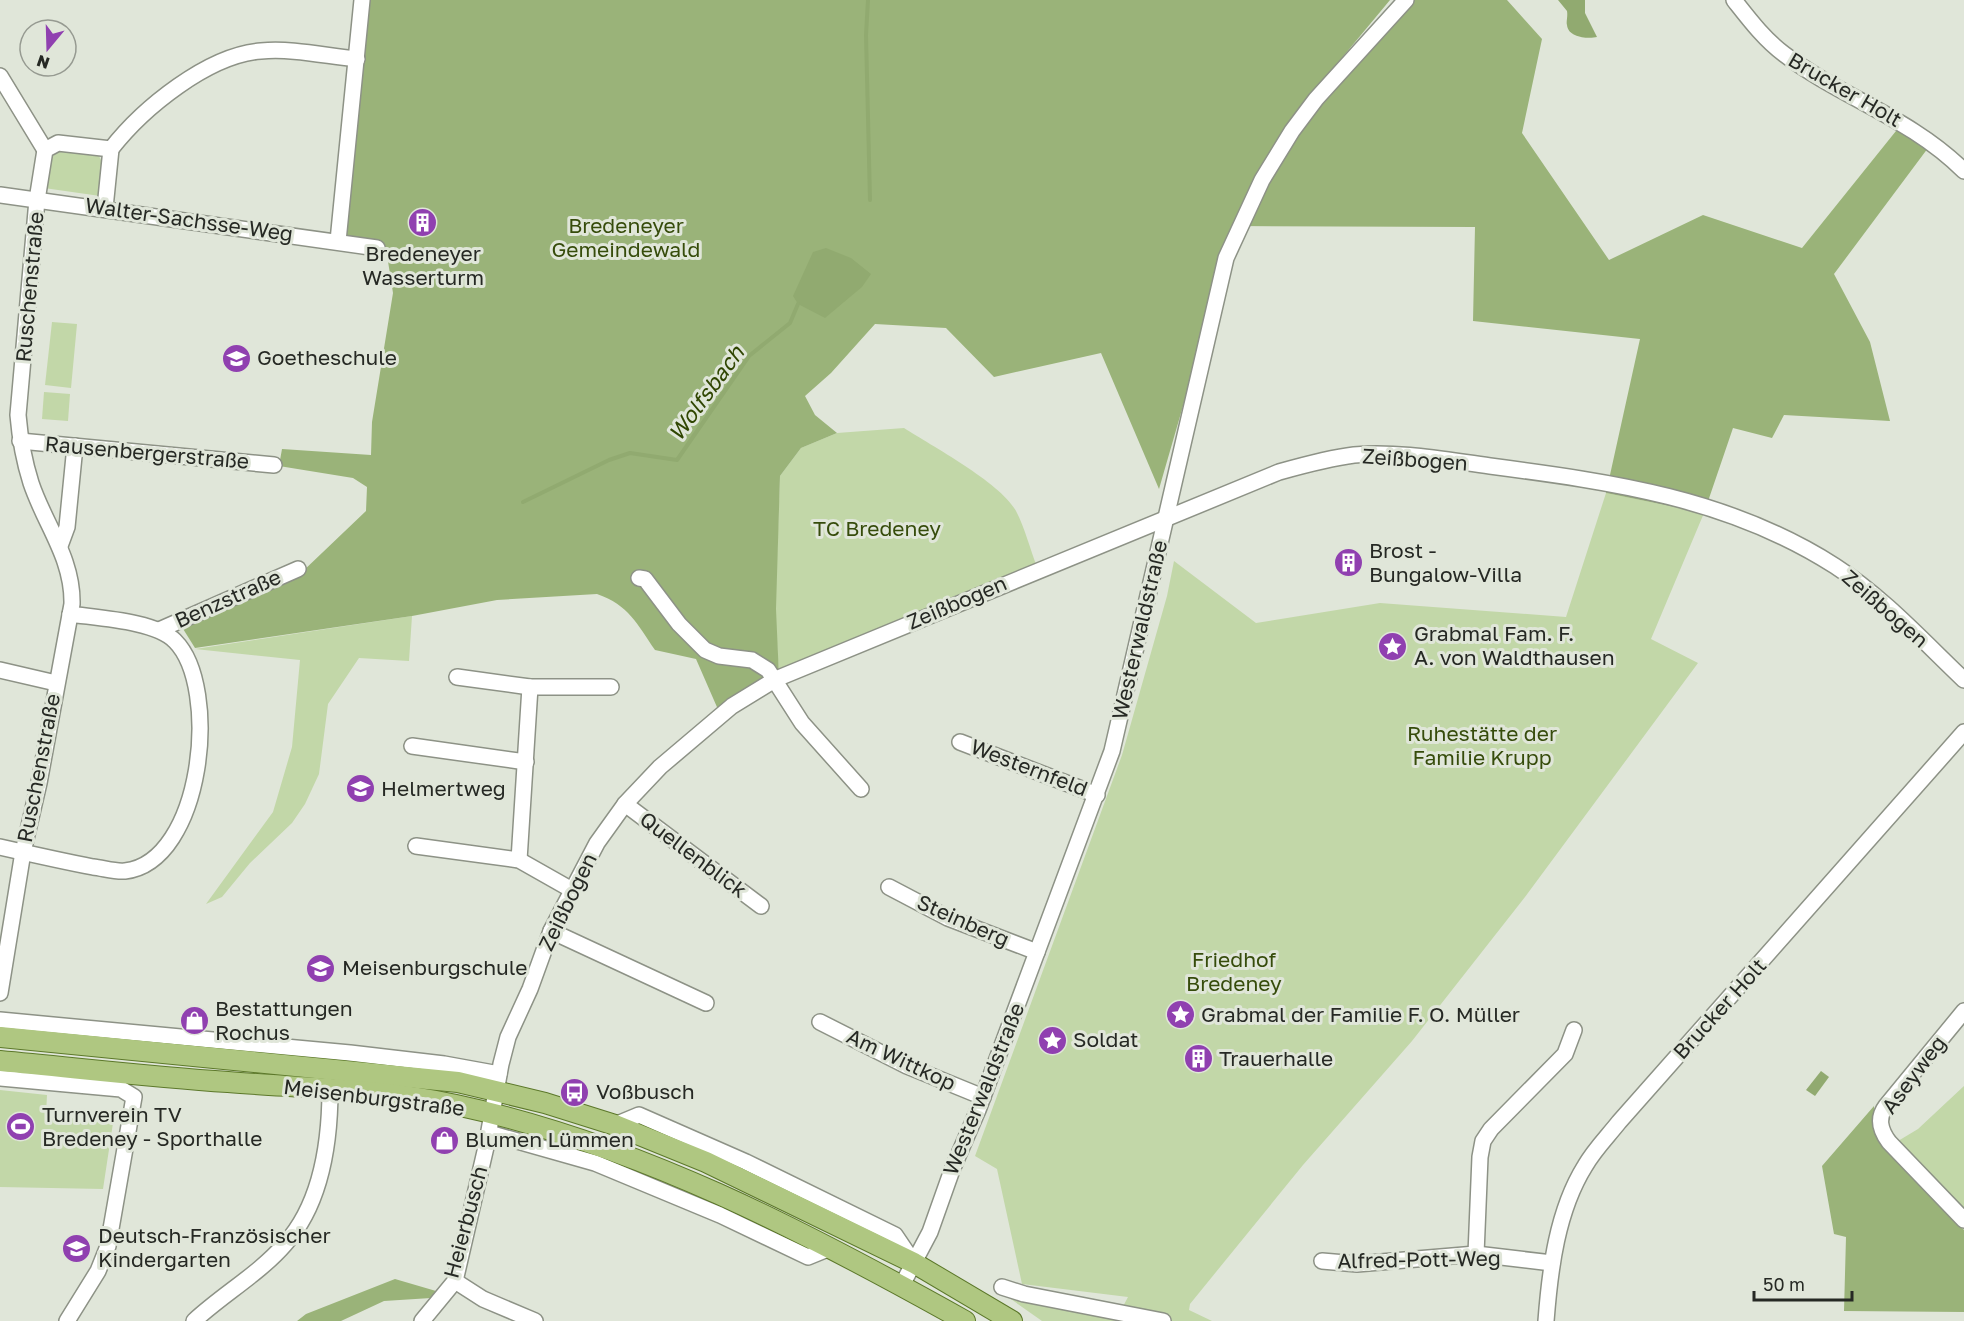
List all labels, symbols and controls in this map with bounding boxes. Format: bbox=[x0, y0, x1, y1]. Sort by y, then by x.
north arrow bbox=[18, 18, 78, 78]
street label: Brucker Holt bbox=[1784, 46, 1907, 132]
text: N bbox=[34, 51, 52, 74]
street label: Walter-Sachsse-Weg bbox=[84, 192, 295, 246]
building icon: Bredeneyer Wasserturm bbox=[407, 207, 439, 239]
street label: Ruschenstraße bbox=[9, 211, 49, 363]
park label: Bredeneyer Gemeindewald bbox=[551, 212, 701, 262]
place label: Bredeneyer Wasserturm bbox=[362, 240, 484, 290]
water label: Wolfsbach bbox=[662, 339, 750, 446]
school or university icon: Goetheschule bbox=[220, 342, 252, 374]
place label: Goetheschule bbox=[257, 344, 397, 370]
street label: Rausenbergerstraße bbox=[44, 430, 250, 474]
street label: Zeißbogen bbox=[1361, 442, 1469, 476]
park label: TC Bredeney bbox=[813, 515, 941, 541]
street label: Westerwaldstraße bbox=[1106, 537, 1172, 722]
place label: Brost - Bungalow-Villa bbox=[1369, 537, 1522, 587]
building icon: Brost - Bungalow-Villa bbox=[1332, 547, 1364, 579]
street label: Benzstraße bbox=[170, 563, 285, 633]
street label: Zeißbogen bbox=[1837, 564, 1934, 653]
street label: Zeißbogen bbox=[903, 569, 1010, 635]
place label: Grabmal Fam. F. A. von Waldthausen bbox=[1414, 620, 1615, 670]
place icon: Grabmal Fam. F. A. von Waldthausen bbox=[1377, 630, 1409, 662]
street label: Ruschenstraße bbox=[11, 691, 65, 844]
park label: Ruhestätte der Familie Krupp bbox=[1407, 720, 1557, 770]
street label: Westernfeld bbox=[967, 733, 1092, 801]
school or university icon: Helmertweg bbox=[344, 773, 376, 805]
place label: Helmertweg bbox=[381, 775, 506, 801]
street label: Quellenblick bbox=[635, 806, 752, 903]
street label: Zeißbogen bbox=[532, 848, 602, 955]
street label: Steinberg bbox=[913, 888, 1014, 952]
park label: Friedhof Bredeney bbox=[1186, 946, 1282, 996]
school or university icon: Meisenburgschule bbox=[305, 952, 337, 984]
street label: Brucker Holt bbox=[1667, 953, 1771, 1064]
place label: Meisenburgschule bbox=[342, 954, 528, 980]
place label: Bestattungen Rochus bbox=[215, 995, 353, 1045]
street label: Westerwaldstraße bbox=[937, 999, 1029, 1179]
place icon: Grabmal der Familie F. O. Müller bbox=[1164, 999, 1196, 1031]
place label: Grabmal der Familie F. O. Müller bbox=[1201, 1001, 1520, 1027]
shop icon: Bestattungen Rochus bbox=[178, 1005, 210, 1037]
street label: Am Wittkop bbox=[843, 1023, 960, 1096]
place icon: Soldat bbox=[1036, 1024, 1068, 1056]
place label: Soldat bbox=[1073, 1026, 1139, 1052]
street label: Aseyweg bbox=[1875, 1030, 1951, 1119]
building icon: Trauerhalle bbox=[1182, 1043, 1214, 1075]
place label: Trauerhalle bbox=[1219, 1045, 1333, 1071]
street label: Meisenburgstraße bbox=[282, 1073, 466, 1121]
bus stop icon: Voßbusch bbox=[559, 1076, 591, 1108]
place label: Voßbusch bbox=[596, 1078, 695, 1104]
place label: Turnverein TV Bredeney - Sporthalle bbox=[42, 1101, 262, 1151]
sports icon: Turnverein TV Bredeney - Sporthalle bbox=[5, 1111, 37, 1143]
shop icon: Blumen Lümmen bbox=[428, 1124, 460, 1156]
place label: Blumen Lümmen bbox=[465, 1126, 634, 1152]
street label: Heierbusch bbox=[438, 1163, 493, 1281]
place label: Deutsch-Französischer Kindergarten bbox=[98, 1222, 331, 1272]
school or university icon: Deutsch-Französischer Kindergarten bbox=[61, 1232, 93, 1264]
street label: Alfred-Pott-Weg bbox=[1337, 1245, 1501, 1273]
scale bar bbox=[1754, 1264, 1852, 1302]
text: 50 m bbox=[1763, 1273, 1805, 1295]

